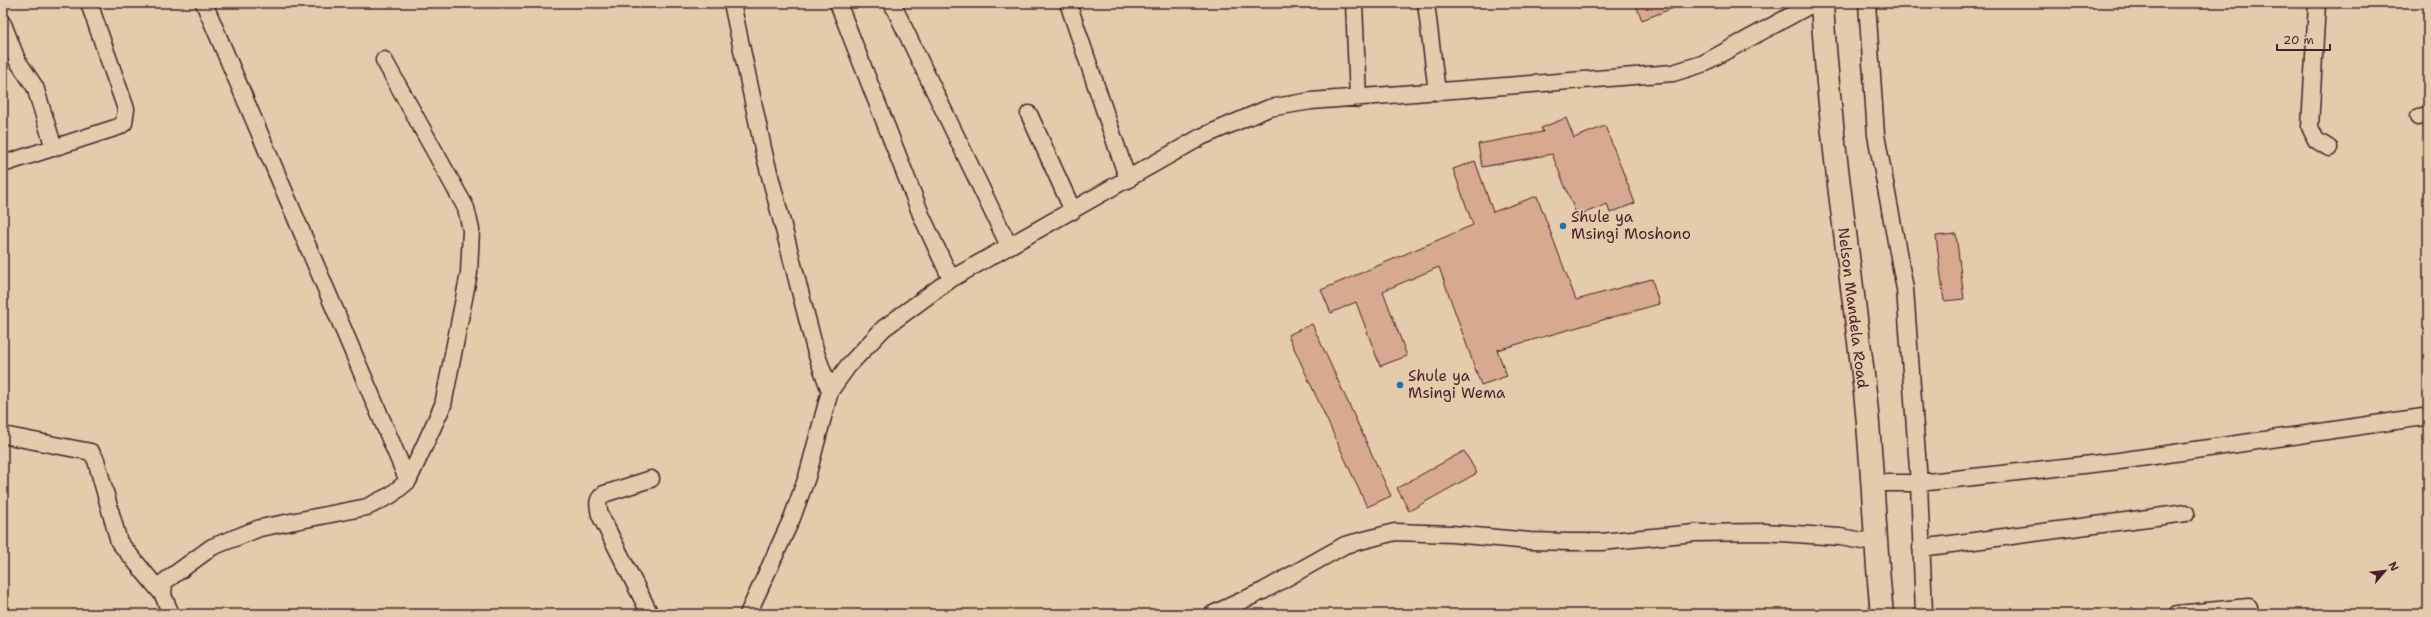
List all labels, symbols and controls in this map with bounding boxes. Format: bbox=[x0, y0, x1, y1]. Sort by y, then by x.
scale bar bbox=[2277, 26, 2330, 52]
text: 20 m bbox=[2283, 32, 2314, 48]
place label: Shule ya Msingi Moshono bbox=[1571, 207, 1691, 244]
marker: Shule ya Msingi Moshono bbox=[1558, 221, 1568, 231]
street label: Nelson Mandela Road bbox=[1833, 226, 1873, 390]
place label: Shule ya Msingi Wema bbox=[1408, 366, 1506, 403]
marker: Shule ya Msingi Wema bbox=[1395, 380, 1405, 390]
north arrow bbox=[2365, 551, 2405, 591]
text: N bbox=[2385, 559, 2402, 574]

